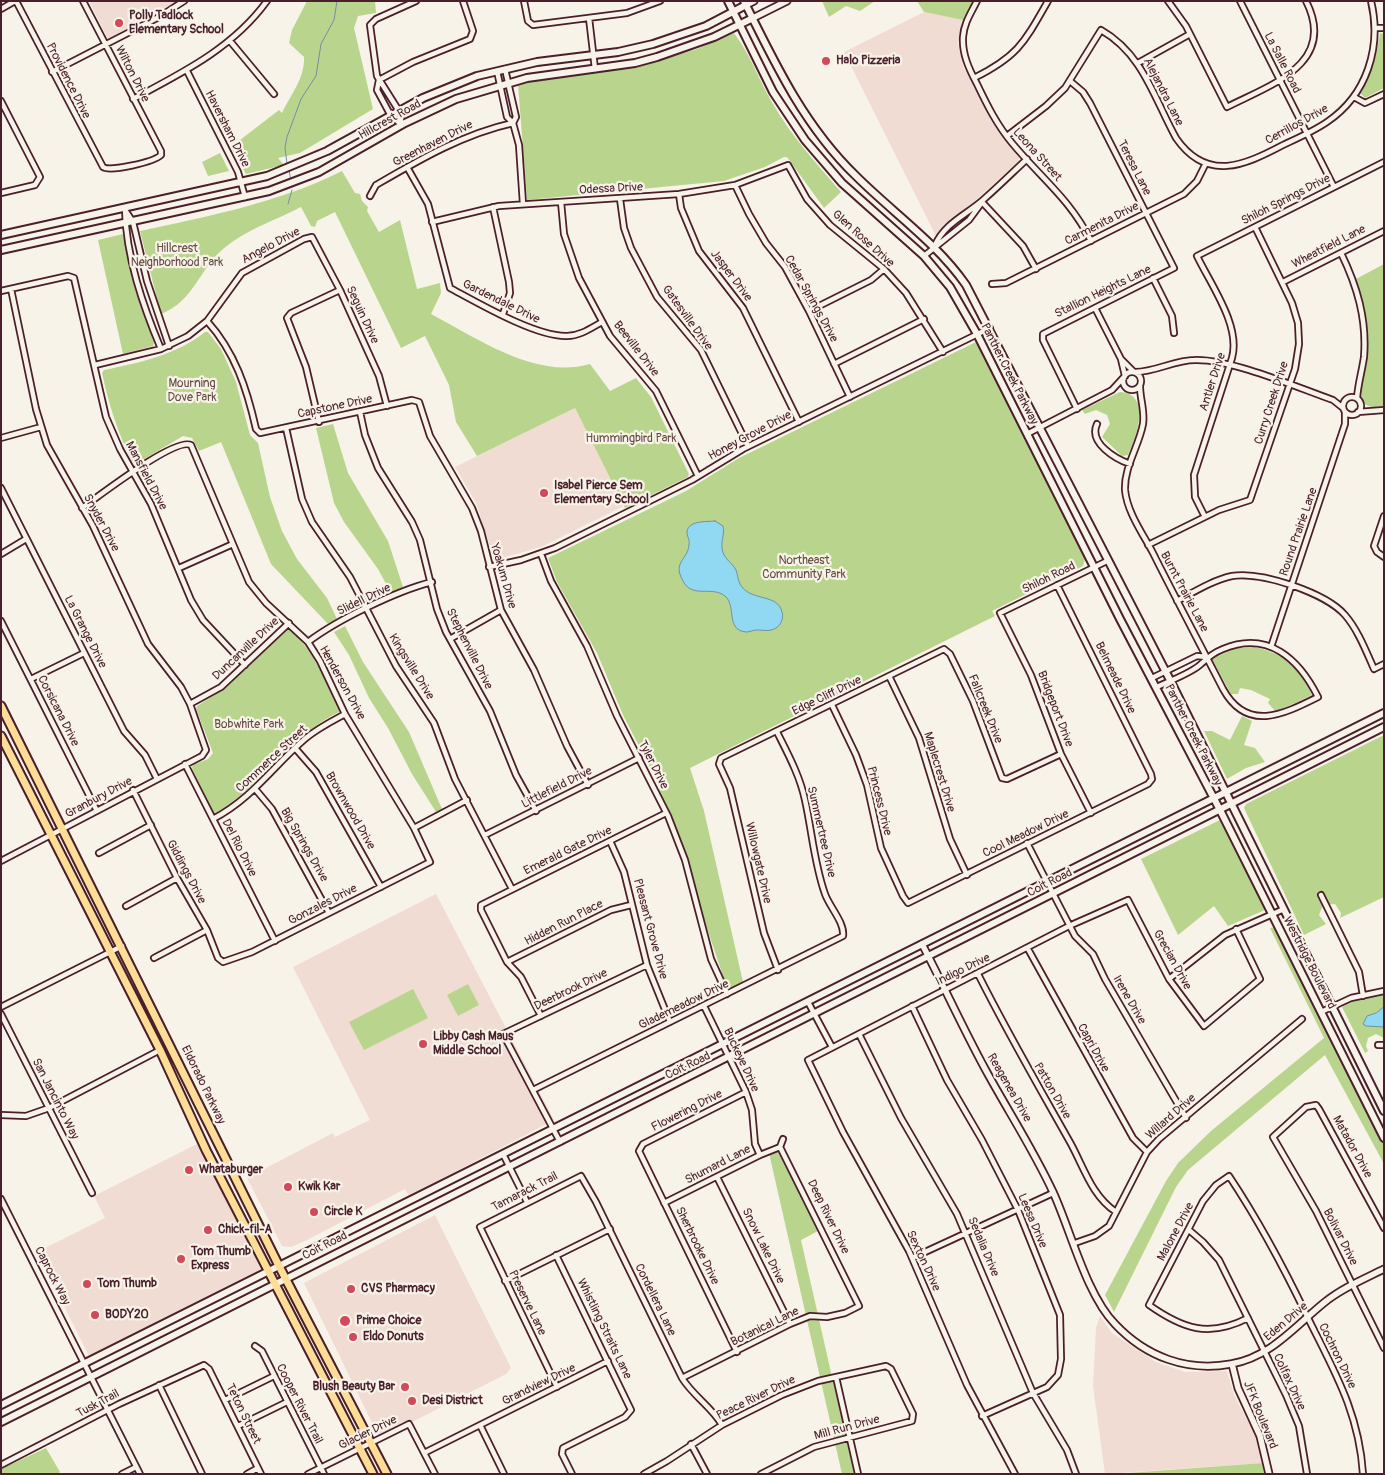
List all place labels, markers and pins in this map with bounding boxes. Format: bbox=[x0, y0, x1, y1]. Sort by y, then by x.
place label: Polly Tadlock Elementary School bbox=[129, 9, 224, 37]
marker: Polly Tadlock Elementary School bbox=[113, 17, 125, 29]
place label: Halo Pizzeria bbox=[836, 54, 900, 68]
marker: Halo Pizzeria bbox=[820, 55, 832, 67]
place label: Isabel Pierce Sem Elementary School bbox=[554, 479, 649, 507]
marker: Isabel Pierce Sem Elementary School bbox=[538, 487, 550, 499]
place label: Libby Cash Maus Middle School bbox=[433, 1030, 513, 1058]
marker: Libby Cash Maus Middle School bbox=[417, 1038, 429, 1050]
place label: Whataburger bbox=[199, 1163, 263, 1177]
marker: Whataburger bbox=[183, 1164, 195, 1176]
place label: Kwik Kar bbox=[298, 1180, 340, 1194]
marker: Kwik Kar bbox=[282, 1181, 294, 1193]
place label: Circle K bbox=[324, 1205, 363, 1219]
marker: Circle K bbox=[308, 1206, 320, 1218]
place label: Chick-fil-A bbox=[218, 1223, 272, 1237]
marker: Chick-fil-A bbox=[202, 1224, 214, 1236]
place label: Tom Thumb Express bbox=[191, 1245, 251, 1273]
marker: Tom Thumb Express bbox=[175, 1253, 187, 1265]
place label: Tom Thumb bbox=[97, 1277, 157, 1291]
marker: Tom Thumb bbox=[81, 1278, 93, 1290]
place label: CVS Pharmacy bbox=[361, 1282, 435, 1296]
marker: CVS Pharmacy bbox=[345, 1283, 357, 1295]
place label: BODY20 bbox=[105, 1308, 149, 1322]
marker: BODY20 bbox=[89, 1309, 101, 1321]
marker: Prime Choice bbox=[338, 1314, 352, 1328]
place label: Prime Choice bbox=[356, 1314, 421, 1328]
place label: Eldo Donuts bbox=[363, 1330, 424, 1344]
marker: Eldo Donuts bbox=[347, 1331, 359, 1343]
place label: Blush Beauty Bar bbox=[312, 1380, 395, 1394]
marker: Blush Beauty Bar bbox=[399, 1381, 411, 1393]
place label: Desi District bbox=[422, 1394, 483, 1408]
marker: Desi District bbox=[406, 1395, 418, 1407]

